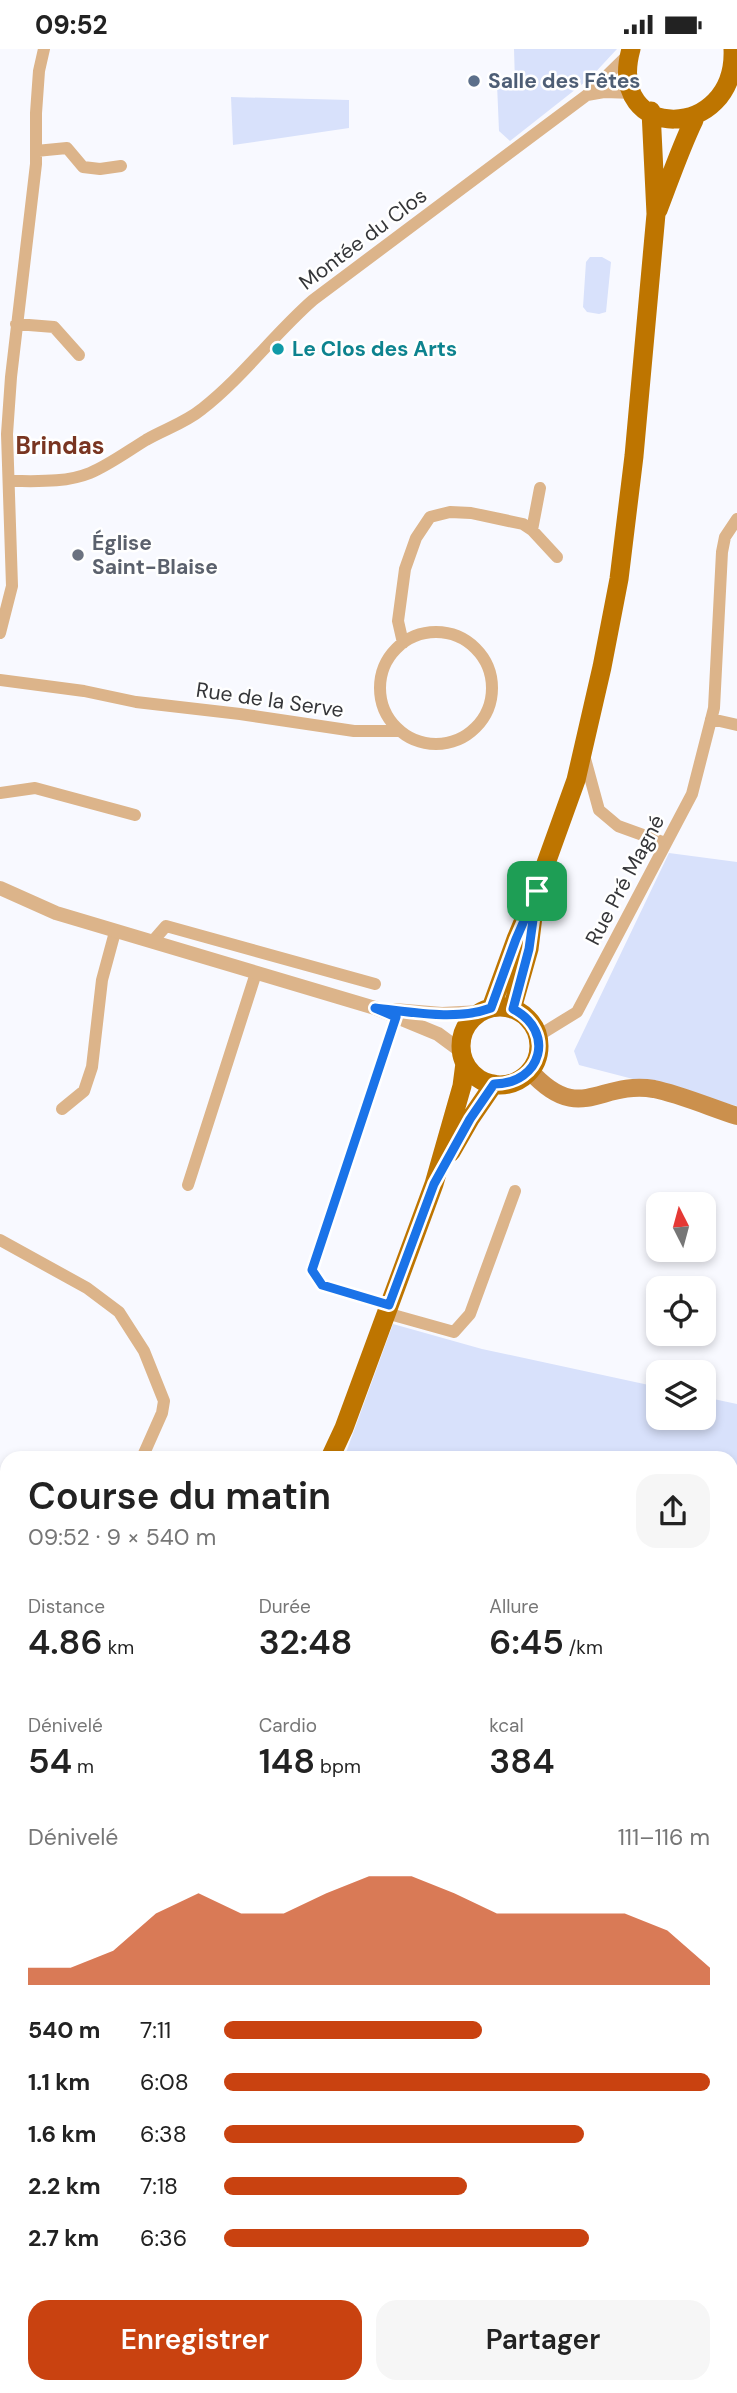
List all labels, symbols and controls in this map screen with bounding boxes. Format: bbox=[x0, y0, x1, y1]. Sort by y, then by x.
text: 09:52 bbox=[35, 8, 107, 42]
place label: Salle des Fêtes bbox=[488, 67, 641, 95]
marker: Salle des Fêtes bbox=[466, 73, 482, 89]
street label: Montée du Clos bbox=[293, 182, 433, 296]
place label: Le Clos des Arts bbox=[292, 335, 457, 363]
marker: Le Clos des Arts bbox=[270, 341, 286, 357]
district label: Brindas bbox=[15, 430, 105, 461]
place label: Église Saint-Blaise bbox=[92, 529, 218, 581]
marker: Église Saint-Blaise bbox=[70, 547, 86, 563]
street label: Rue de la Serve bbox=[194, 676, 346, 724]
street label: Rue Pré Magné bbox=[579, 810, 671, 950]
pin bbox=[507, 861, 567, 921]
icon: arrive bbox=[518, 872, 556, 910]
north arrow bbox=[646, 1192, 716, 1262]
map controls bbox=[646, 1192, 716, 1430]
button: locate bbox=[646, 1276, 716, 1346]
button: layers bbox=[646, 1360, 716, 1430]
text: Course du matin bbox=[28, 1471, 331, 1521]
button: share bbox=[636, 1474, 710, 1548]
text: 09:52 · 9 × 540 m bbox=[28, 1522, 216, 1552]
text: Distance bbox=[28, 1594, 105, 1619]
text: Durée bbox=[259, 1594, 311, 1619]
text: Allure bbox=[489, 1594, 539, 1619]
text: 4.86 bbox=[28, 1619, 103, 1665]
text: 32:48 bbox=[259, 1619, 352, 1665]
text: 6:45 bbox=[489, 1619, 564, 1665]
text: km bbox=[103, 1635, 134, 1660]
text: /km bbox=[564, 1635, 603, 1660]
text: Dénivelé bbox=[28, 1713, 103, 1738]
text: Cardio bbox=[259, 1713, 317, 1738]
text: kcal bbox=[489, 1713, 524, 1738]
text: 54 bbox=[28, 1738, 72, 1784]
text: 148 bbox=[259, 1738, 315, 1784]
text: 384 bbox=[489, 1738, 555, 1784]
text: m bbox=[72, 1754, 94, 1779]
text: bpm bbox=[315, 1754, 361, 1779]
text: Dénivelé bbox=[28, 1822, 118, 1852]
text: 111–116 m bbox=[618, 1822, 710, 1852]
text: 540 m bbox=[28, 2015, 101, 2045]
text: 7:11 bbox=[140, 2015, 171, 2045]
text: 1.1 km bbox=[28, 2067, 90, 2097]
text: 6:08 bbox=[140, 2067, 189, 2097]
text: 1.6 km bbox=[28, 2119, 96, 2149]
text: 6:38 bbox=[140, 2119, 187, 2149]
text: 2.2 km bbox=[28, 2171, 101, 2201]
text: 7:18 bbox=[140, 2171, 178, 2201]
text: 2.7 km bbox=[28, 2223, 99, 2253]
text: 6:36 bbox=[140, 2223, 187, 2253]
button: Enregistrer bbox=[28, 2300, 362, 2380]
button: Partager bbox=[376, 2300, 710, 2380]

